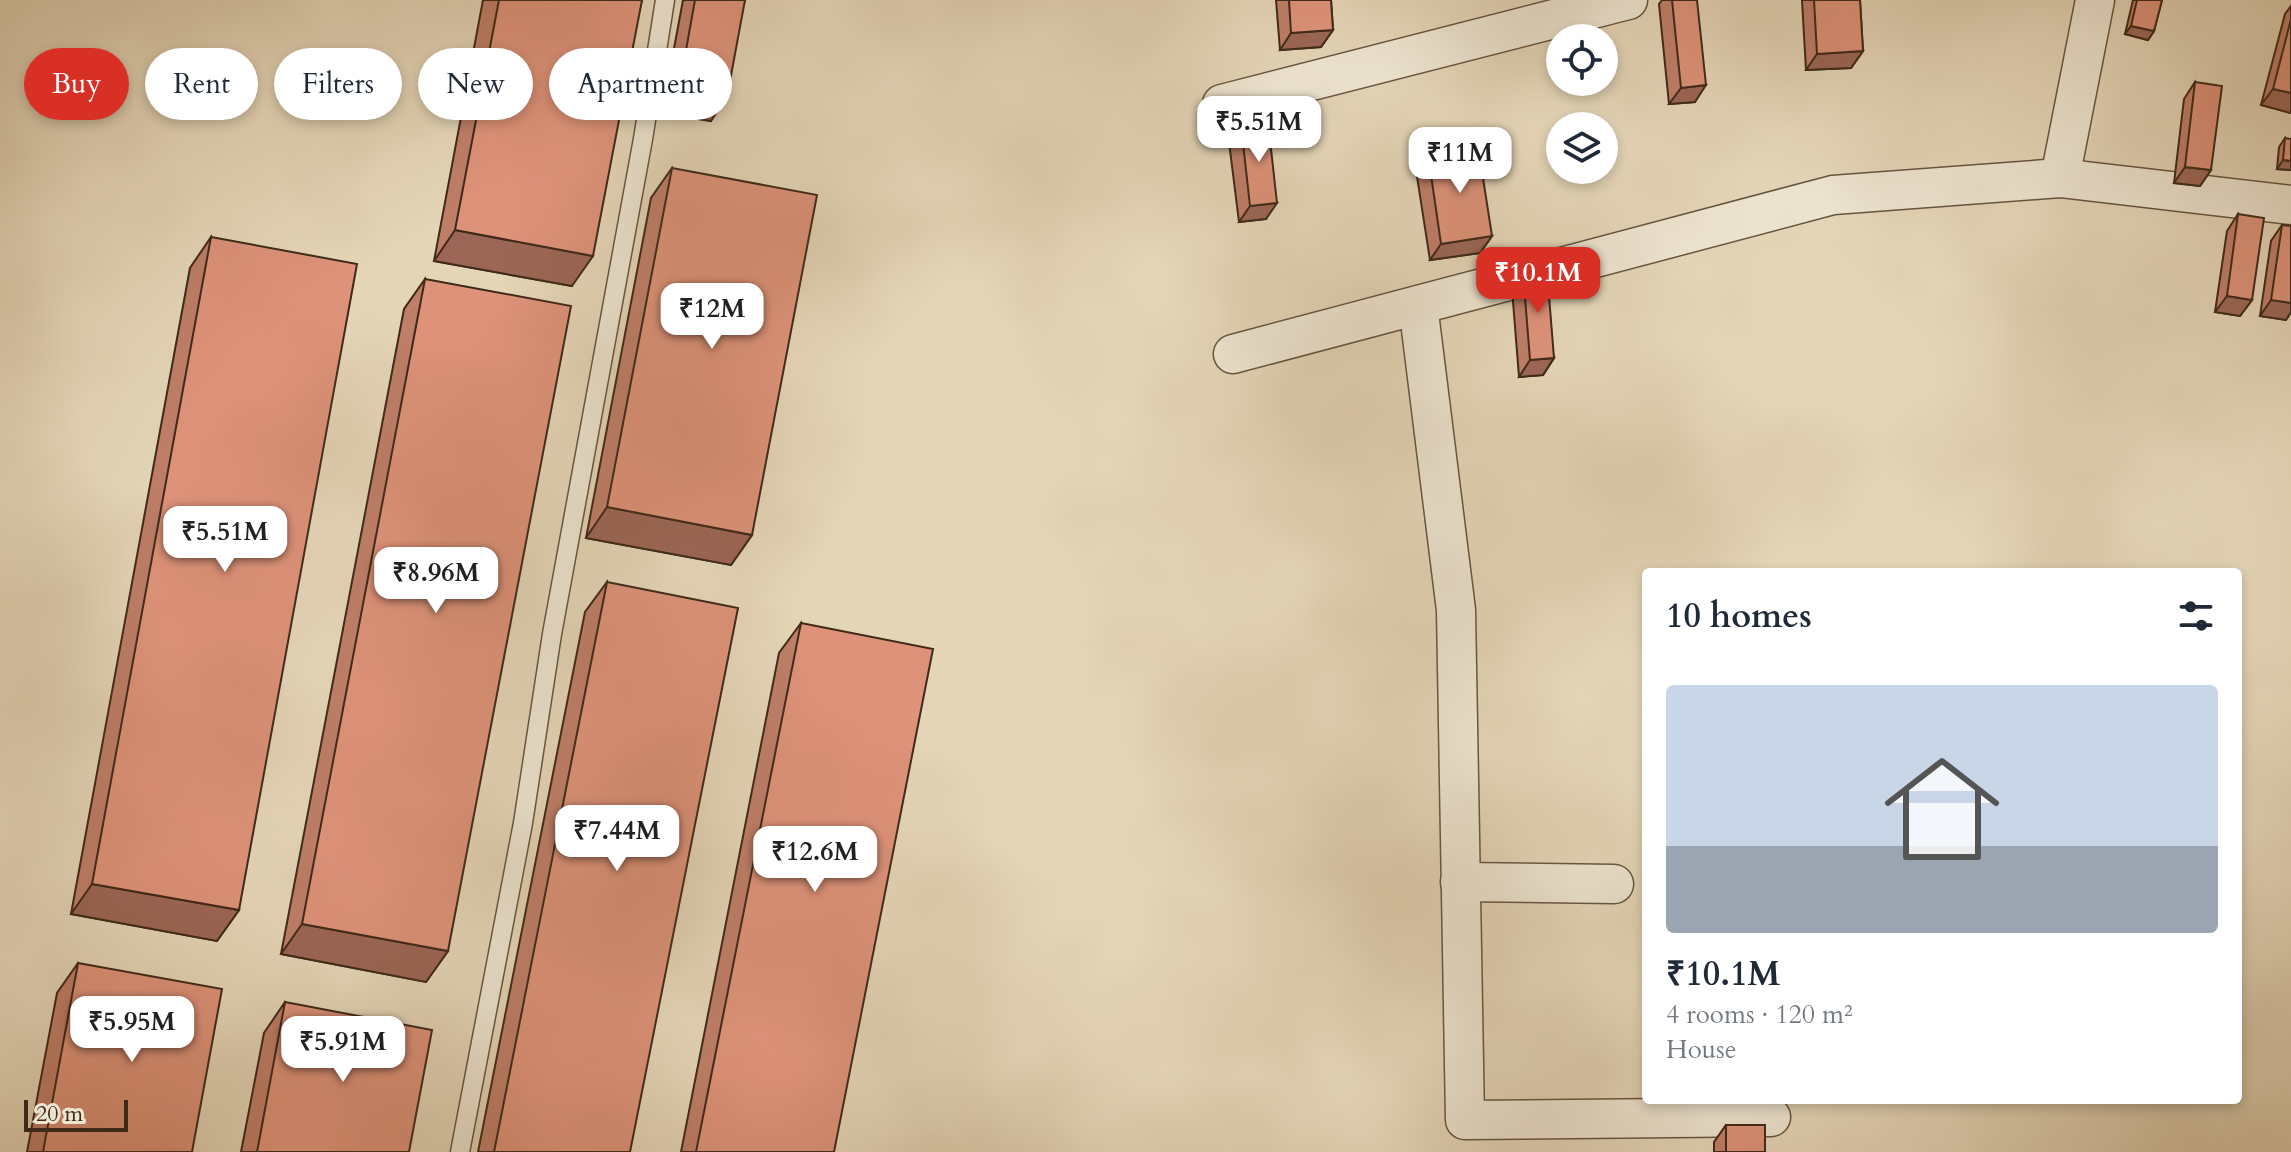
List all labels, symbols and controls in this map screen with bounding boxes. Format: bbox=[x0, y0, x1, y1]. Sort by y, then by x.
map controls bbox=[1546, 24, 1618, 184]
button: locate bbox=[1546, 24, 1618, 96]
chip: Buy bbox=[24, 48, 129, 120]
chip: Rent bbox=[145, 48, 258, 120]
chip: Filters bbox=[274, 48, 402, 120]
chip: New bbox=[418, 48, 533, 120]
chip: Apartment bbox=[549, 48, 732, 120]
pin: ₹5.51M bbox=[1194, 96, 1324, 164]
text: ₹5.51M bbox=[1215, 104, 1303, 139]
button: layers bbox=[1546, 112, 1618, 184]
pin: ₹11M bbox=[1413, 127, 1507, 195]
text: ₹11M bbox=[1427, 135, 1493, 170]
pin: ₹10.1M bbox=[1473, 247, 1603, 315]
text: ₹10.1M bbox=[1494, 255, 1582, 290]
pin: ₹12M bbox=[665, 283, 759, 351]
text: ₹12M bbox=[679, 291, 745, 326]
pin: ₹5.51M bbox=[160, 506, 290, 574]
text: ₹5.51M bbox=[181, 514, 269, 549]
pin: ₹8.96M bbox=[371, 547, 501, 615]
text: ₹8.96M bbox=[392, 555, 480, 590]
text: 10 homes bbox=[1666, 593, 1812, 639]
icon: filters bbox=[2174, 594, 2218, 638]
icon: home bbox=[1870, 737, 2014, 881]
pin: ₹7.44M bbox=[552, 805, 682, 873]
text: ₹7.44M bbox=[573, 813, 661, 848]
pin: ₹12.6M bbox=[750, 826, 880, 894]
text: ₹12.6M bbox=[771, 834, 859, 869]
text: ₹10.1M bbox=[1666, 951, 1781, 997]
pin: ₹5.95M bbox=[67, 996, 197, 1064]
text: 4 rooms · 120 m² bbox=[1666, 997, 1853, 1032]
text: ₹5.95M bbox=[88, 1004, 176, 1039]
pin: ₹5.91M bbox=[278, 1016, 408, 1084]
text: ₹5.91M bbox=[299, 1024, 387, 1059]
text: House bbox=[1666, 1032, 1737, 1067]
scale bar bbox=[24, 1096, 128, 1132]
text: 20 m bbox=[36, 1099, 83, 1129]

